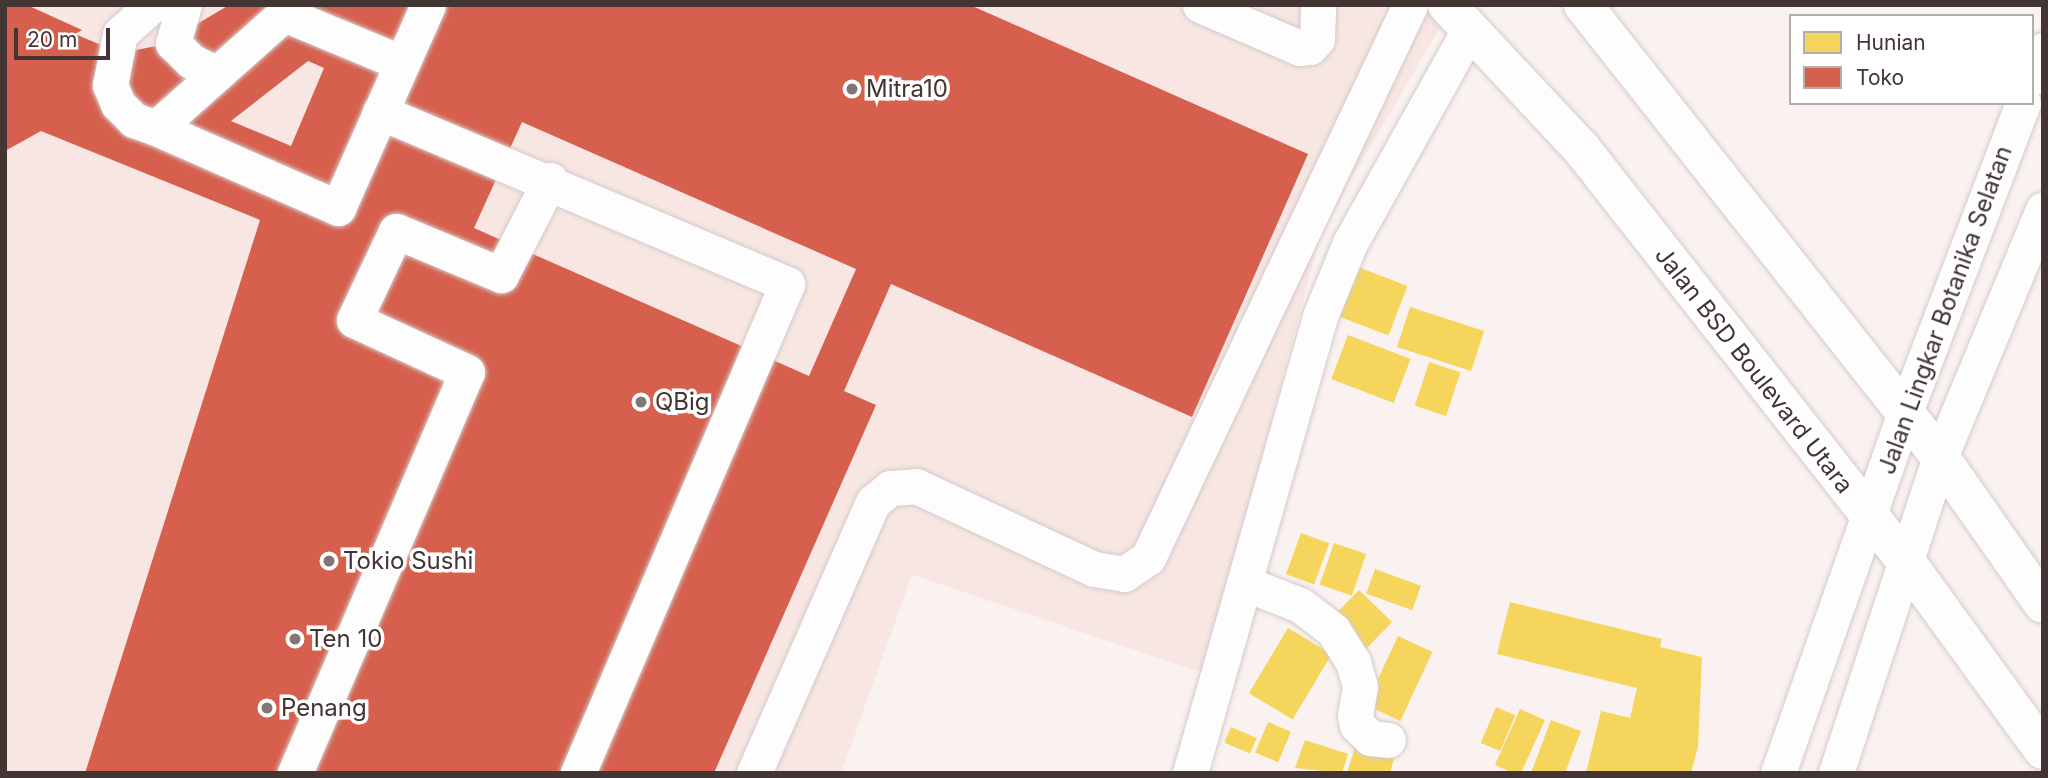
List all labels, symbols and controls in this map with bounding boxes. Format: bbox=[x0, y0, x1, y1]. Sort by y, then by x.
scale bar bbox=[18, 14, 114, 58]
legend bbox=[1789, 14, 2034, 105]
text: 20 m bbox=[27, 27, 77, 52]
text: Hunian bbox=[1856, 30, 1926, 55]
text: Toko bbox=[1856, 65, 1904, 90]
place label: Mitra10 bbox=[866, 75, 948, 103]
marker: Mitra10 bbox=[844, 81, 860, 97]
street label: Jalan Lingkar Botanika Selatan bbox=[1872, 142, 2018, 478]
street label: Jalan BSD Boulevard Utara bbox=[1649, 241, 1859, 499]
place label: QBig bbox=[655, 388, 710, 416]
marker: QBig bbox=[633, 394, 649, 410]
place label: Tokio Sushi bbox=[343, 547, 473, 575]
marker: Tokio Sushi bbox=[321, 553, 337, 569]
place label: Ten 10 bbox=[309, 625, 382, 653]
marker: Ten 10 bbox=[287, 631, 303, 647]
place label: Penang bbox=[281, 694, 367, 722]
marker: Penang bbox=[259, 700, 275, 716]

